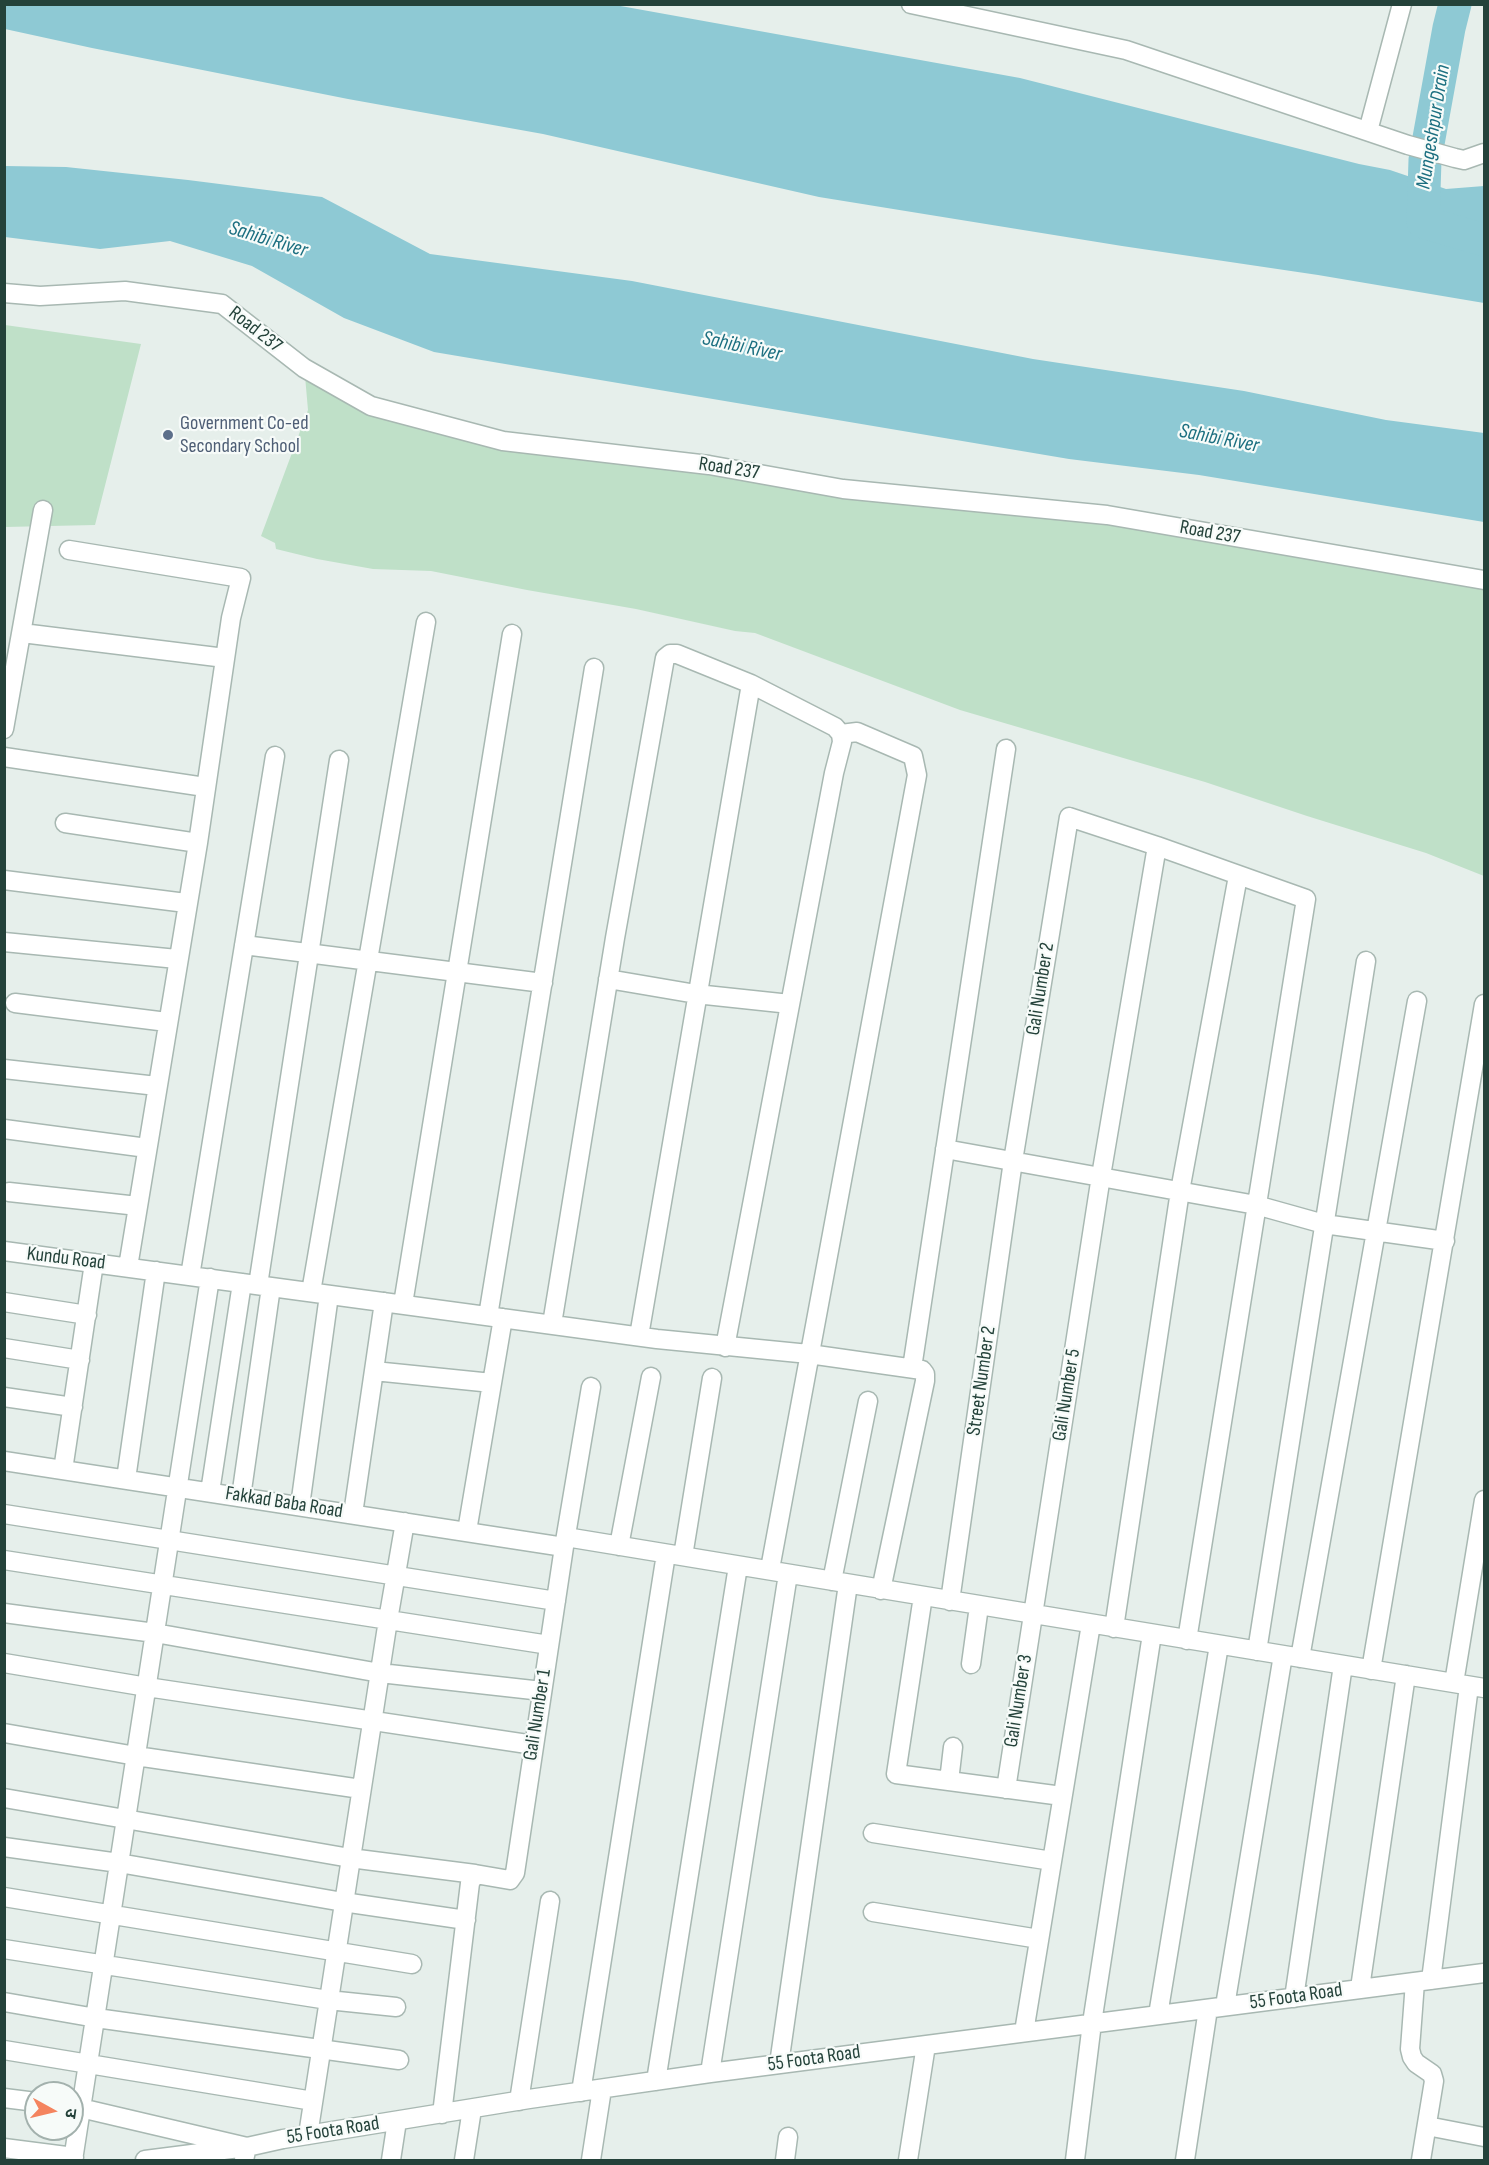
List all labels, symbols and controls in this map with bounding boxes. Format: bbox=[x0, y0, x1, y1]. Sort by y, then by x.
water label: Mungeshpur Drain bbox=[1412, 63, 1456, 191]
water label: Sahibi River bbox=[226, 216, 310, 264]
street label: Road 237 bbox=[224, 302, 286, 358]
water label: Sahibi River bbox=[700, 326, 784, 368]
place label: Government Co-ed Secondary School bbox=[180, 412, 308, 459]
water label: Sahibi River bbox=[1177, 419, 1261, 459]
marker: Government Co-ed Secondary School bbox=[161, 428, 175, 442]
street label: Road 237 bbox=[697, 452, 761, 486]
street label: Road 237 bbox=[1178, 516, 1242, 550]
street label: Gali Number 2 bbox=[1022, 941, 1060, 1037]
street label: Kundu Road bbox=[25, 1242, 107, 1276]
street label: Street Number 2 bbox=[962, 1325, 1002, 1437]
street label: Gali Number 5 bbox=[1048, 1347, 1086, 1443]
street label: Fakkad Baba Road bbox=[224, 1482, 344, 1524]
street label: Gali Number 3 bbox=[1000, 1653, 1038, 1749]
street label: Gali Number 1 bbox=[519, 1668, 557, 1762]
street label: 55 Foota Road bbox=[1248, 1979, 1344, 2015]
street label: 55 Foota Road bbox=[766, 2041, 862, 2077]
north arrow bbox=[24, 2081, 84, 2141]
text: उ bbox=[60, 2107, 80, 2119]
street label: 55 Foota Road bbox=[285, 2112, 381, 2150]

